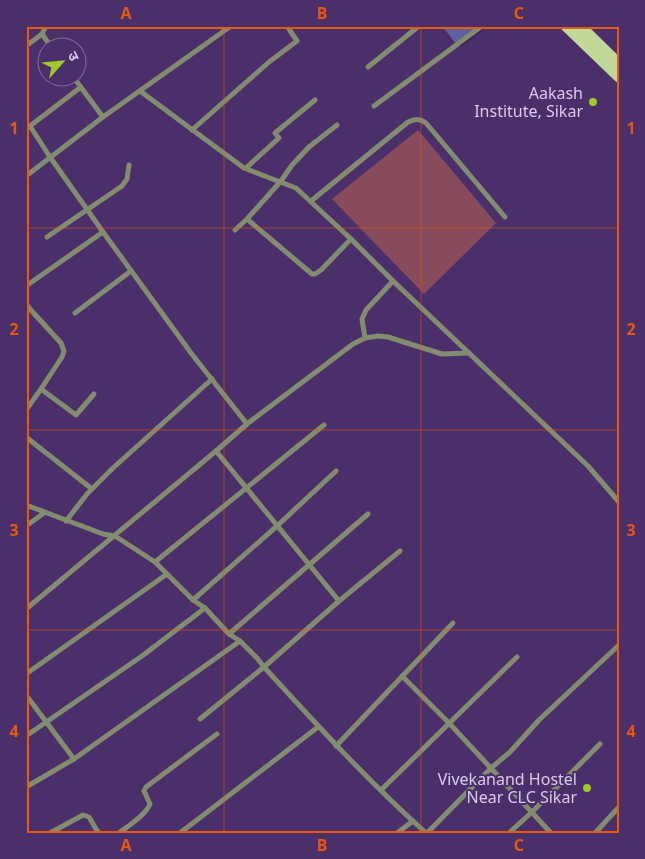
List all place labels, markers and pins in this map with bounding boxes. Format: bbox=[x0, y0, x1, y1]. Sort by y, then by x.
place label: Aakash Institute, Sikar bbox=[474, 82, 583, 122]
marker: Aakash Institute, Sikar bbox=[587, 96, 599, 108]
place label: Vivekanand Hostel Near CLC Sikar bbox=[438, 768, 577, 808]
marker: Vivekanand Hostel Near CLC Sikar bbox=[581, 782, 593, 794]

